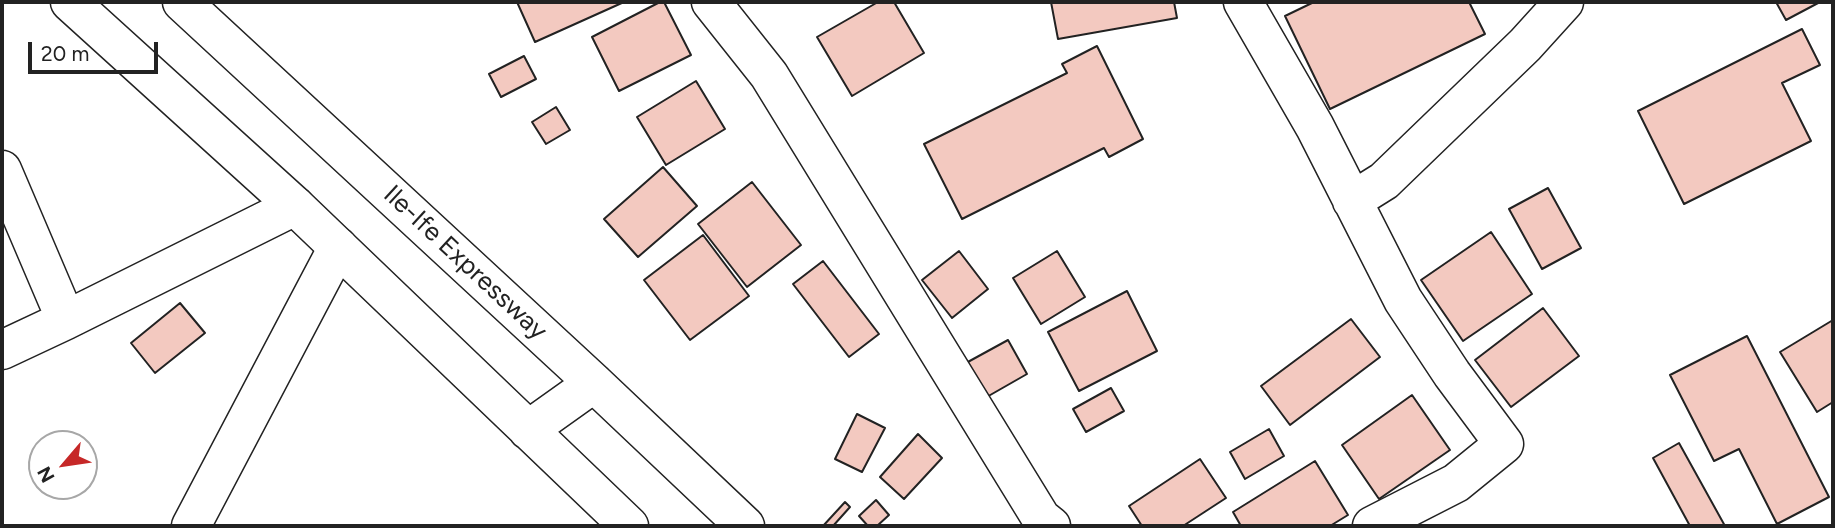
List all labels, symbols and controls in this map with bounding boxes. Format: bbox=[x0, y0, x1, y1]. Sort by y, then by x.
scale bar bbox=[32, 28, 161, 72]
text: 20 m bbox=[41, 41, 89, 66]
street label: Ile-Ife Expressway bbox=[377, 179, 553, 347]
north arrow bbox=[28, 430, 98, 500]
text: N bbox=[32, 462, 60, 486]

